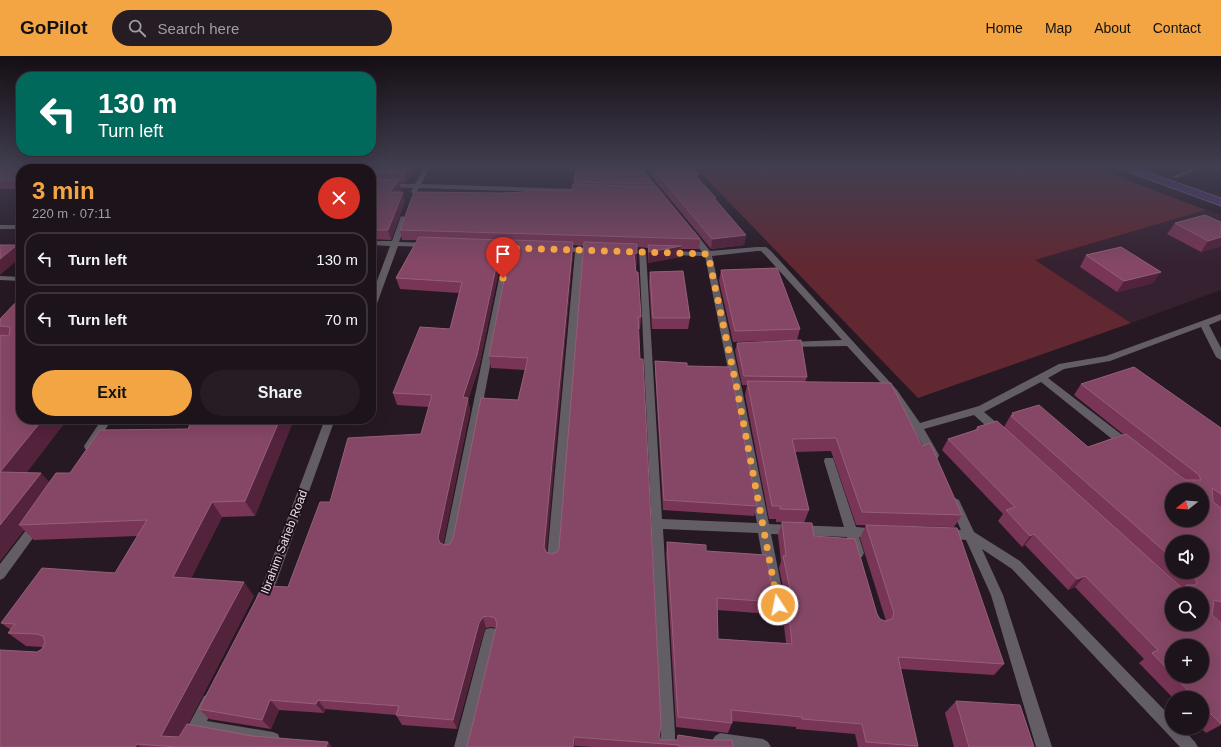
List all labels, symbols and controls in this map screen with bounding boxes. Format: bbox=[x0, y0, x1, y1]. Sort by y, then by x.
search box bbox=[112, 10, 392, 46]
text: GoPilot bbox=[20, 17, 88, 38]
icon: search bbox=[126, 17, 148, 39]
text: Search here bbox=[158, 20, 239, 37]
text: Home bbox=[986, 20, 1023, 36]
text: Map bbox=[1045, 20, 1072, 36]
text: About bbox=[1094, 20, 1131, 36]
text: Contact bbox=[1153, 20, 1201, 36]
icon: left bbox=[32, 88, 84, 140]
text: 130 m bbox=[98, 88, 177, 119]
text: Turn left bbox=[98, 121, 163, 141]
text: 3 min bbox=[32, 177, 95, 204]
button: close bbox=[318, 177, 360, 219]
text: 220 m · 07:11 bbox=[32, 206, 111, 221]
pin bbox=[486, 237, 520, 278]
icon: arrive bbox=[492, 243, 514, 265]
icon: left bbox=[34, 248, 56, 270]
text: Turn left bbox=[68, 251, 127, 268]
text: 130 m bbox=[316, 251, 358, 268]
icon: left bbox=[34, 308, 56, 330]
text: Turn left bbox=[68, 311, 127, 328]
text: 70 m bbox=[325, 311, 358, 328]
button: Exit bbox=[32, 370, 192, 416]
button: Share bbox=[200, 370, 360, 416]
north arrow bbox=[1165, 483, 1209, 527]
map controls bbox=[1165, 483, 1209, 735]
street label: Ibrahim Saheb Road bbox=[258, 488, 310, 596]
button: sound bbox=[1165, 535, 1209, 579]
position arrow bbox=[757, 584, 799, 626]
button: search bbox=[1165, 587, 1209, 631]
button: + bbox=[1165, 639, 1209, 683]
button: − bbox=[1165, 691, 1209, 735]

